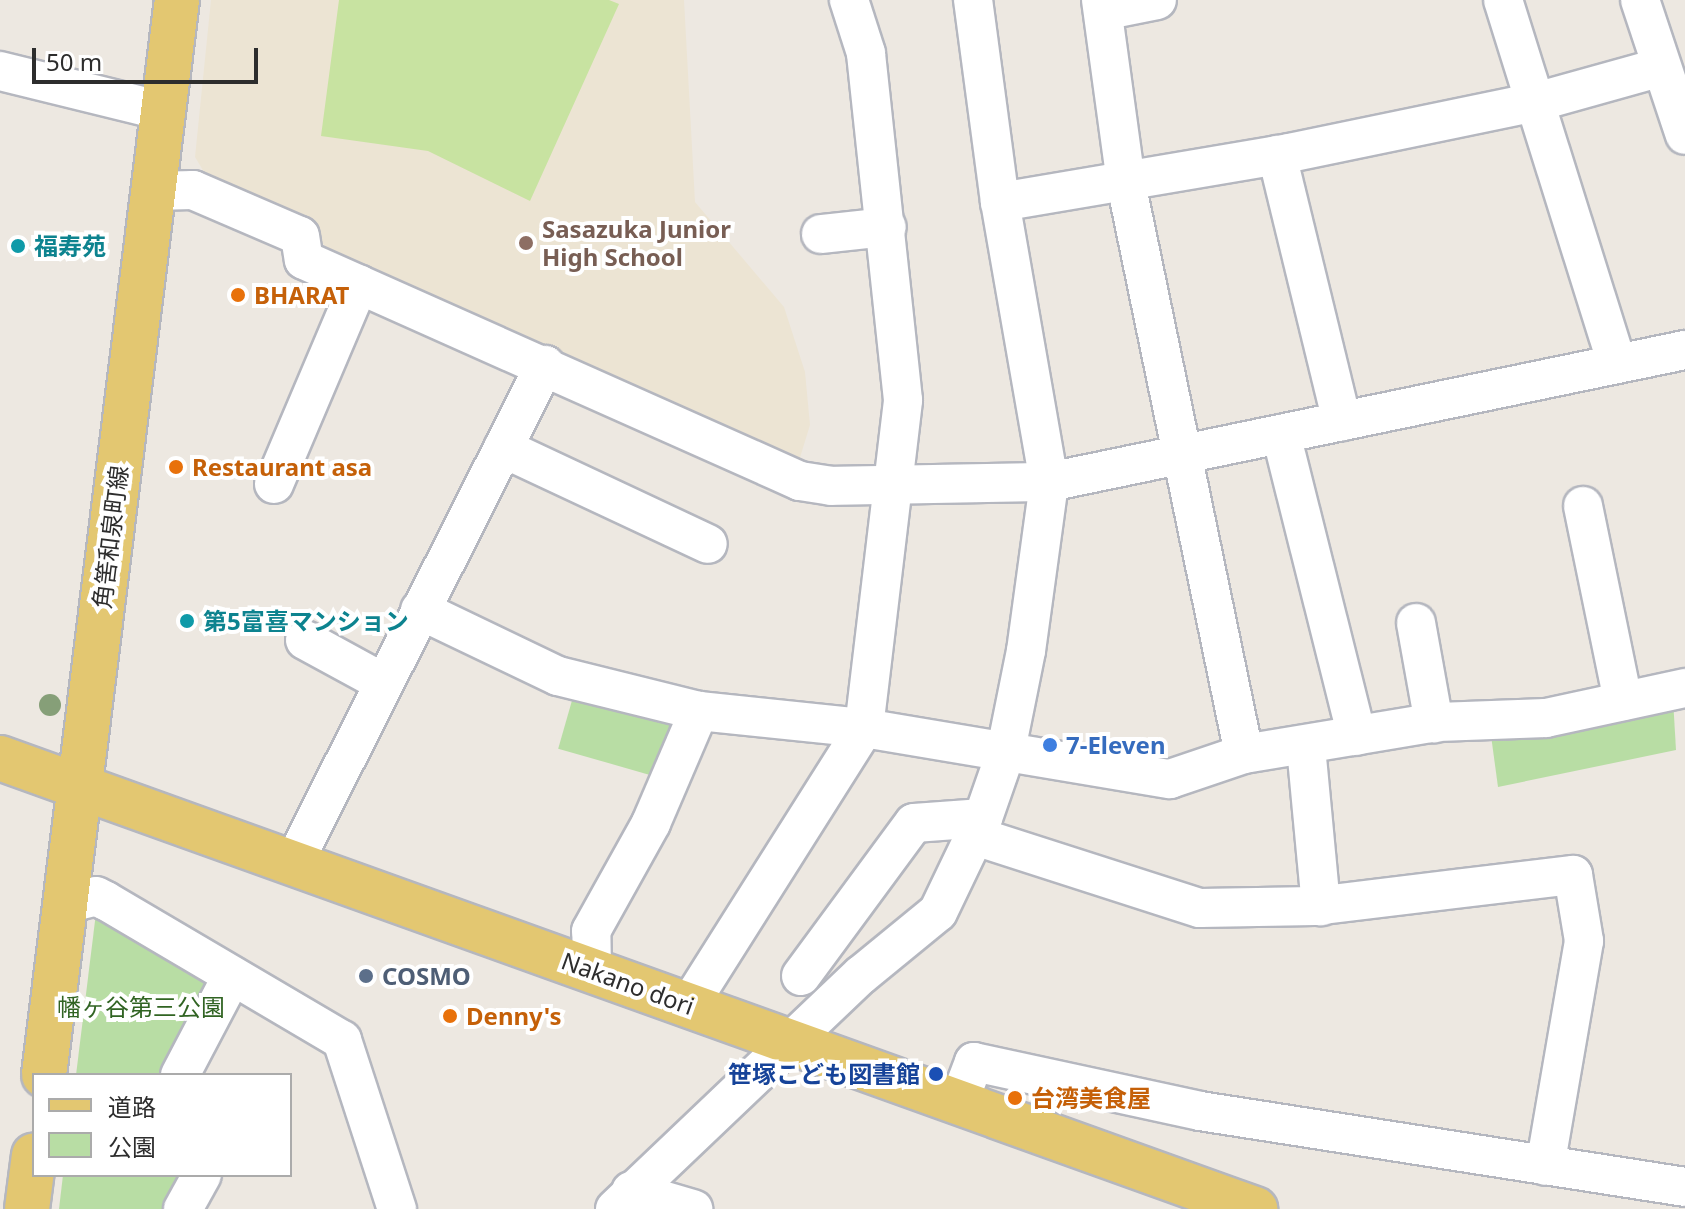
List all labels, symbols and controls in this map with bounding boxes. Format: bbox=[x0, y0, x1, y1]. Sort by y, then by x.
scale bar bbox=[36, 32, 262, 82]
text: 50 m bbox=[46, 45, 102, 78]
place label: Sasazuka Junior High School bbox=[542, 215, 731, 271]
place label: 福寿苑 bbox=[34, 232, 106, 260]
marker: Sasazuka Junior High School bbox=[517, 234, 535, 252]
marker: 福寿苑 bbox=[9, 237, 27, 255]
place label: BHARAT bbox=[254, 281, 349, 309]
marker: BHARAT bbox=[229, 286, 247, 304]
place label: Restaurant asa bbox=[192, 453, 372, 481]
marker: Restaurant asa bbox=[167, 458, 185, 476]
street label: 角筈和泉町線 bbox=[87, 464, 133, 610]
place label: 第5富喜マンション bbox=[203, 607, 409, 635]
marker: 第5富喜マンション bbox=[178, 612, 196, 630]
place label: 7-Eleven bbox=[1066, 731, 1165, 759]
marker: 7-Eleven bbox=[1041, 736, 1059, 754]
street label: Nakano dori bbox=[558, 946, 698, 1020]
place label: COSMO bbox=[382, 962, 471, 990]
marker: COSMO bbox=[357, 967, 375, 985]
park label: 幡ヶ谷第三公園 bbox=[57, 993, 225, 1021]
place label: Denny's bbox=[466, 1002, 561, 1030]
marker: Denny's bbox=[441, 1007, 459, 1025]
place label: 笹塚こども図書館 bbox=[728, 1060, 920, 1088]
marker: 笹塚こども図書館 bbox=[927, 1065, 945, 1083]
legend bbox=[32, 1073, 292, 1177]
place label: 台湾美食屋 bbox=[1031, 1084, 1151, 1112]
marker: 台湾美食屋 bbox=[1006, 1089, 1024, 1107]
text: 道路 bbox=[108, 1090, 156, 1123]
text: 公園 bbox=[108, 1130, 156, 1163]

